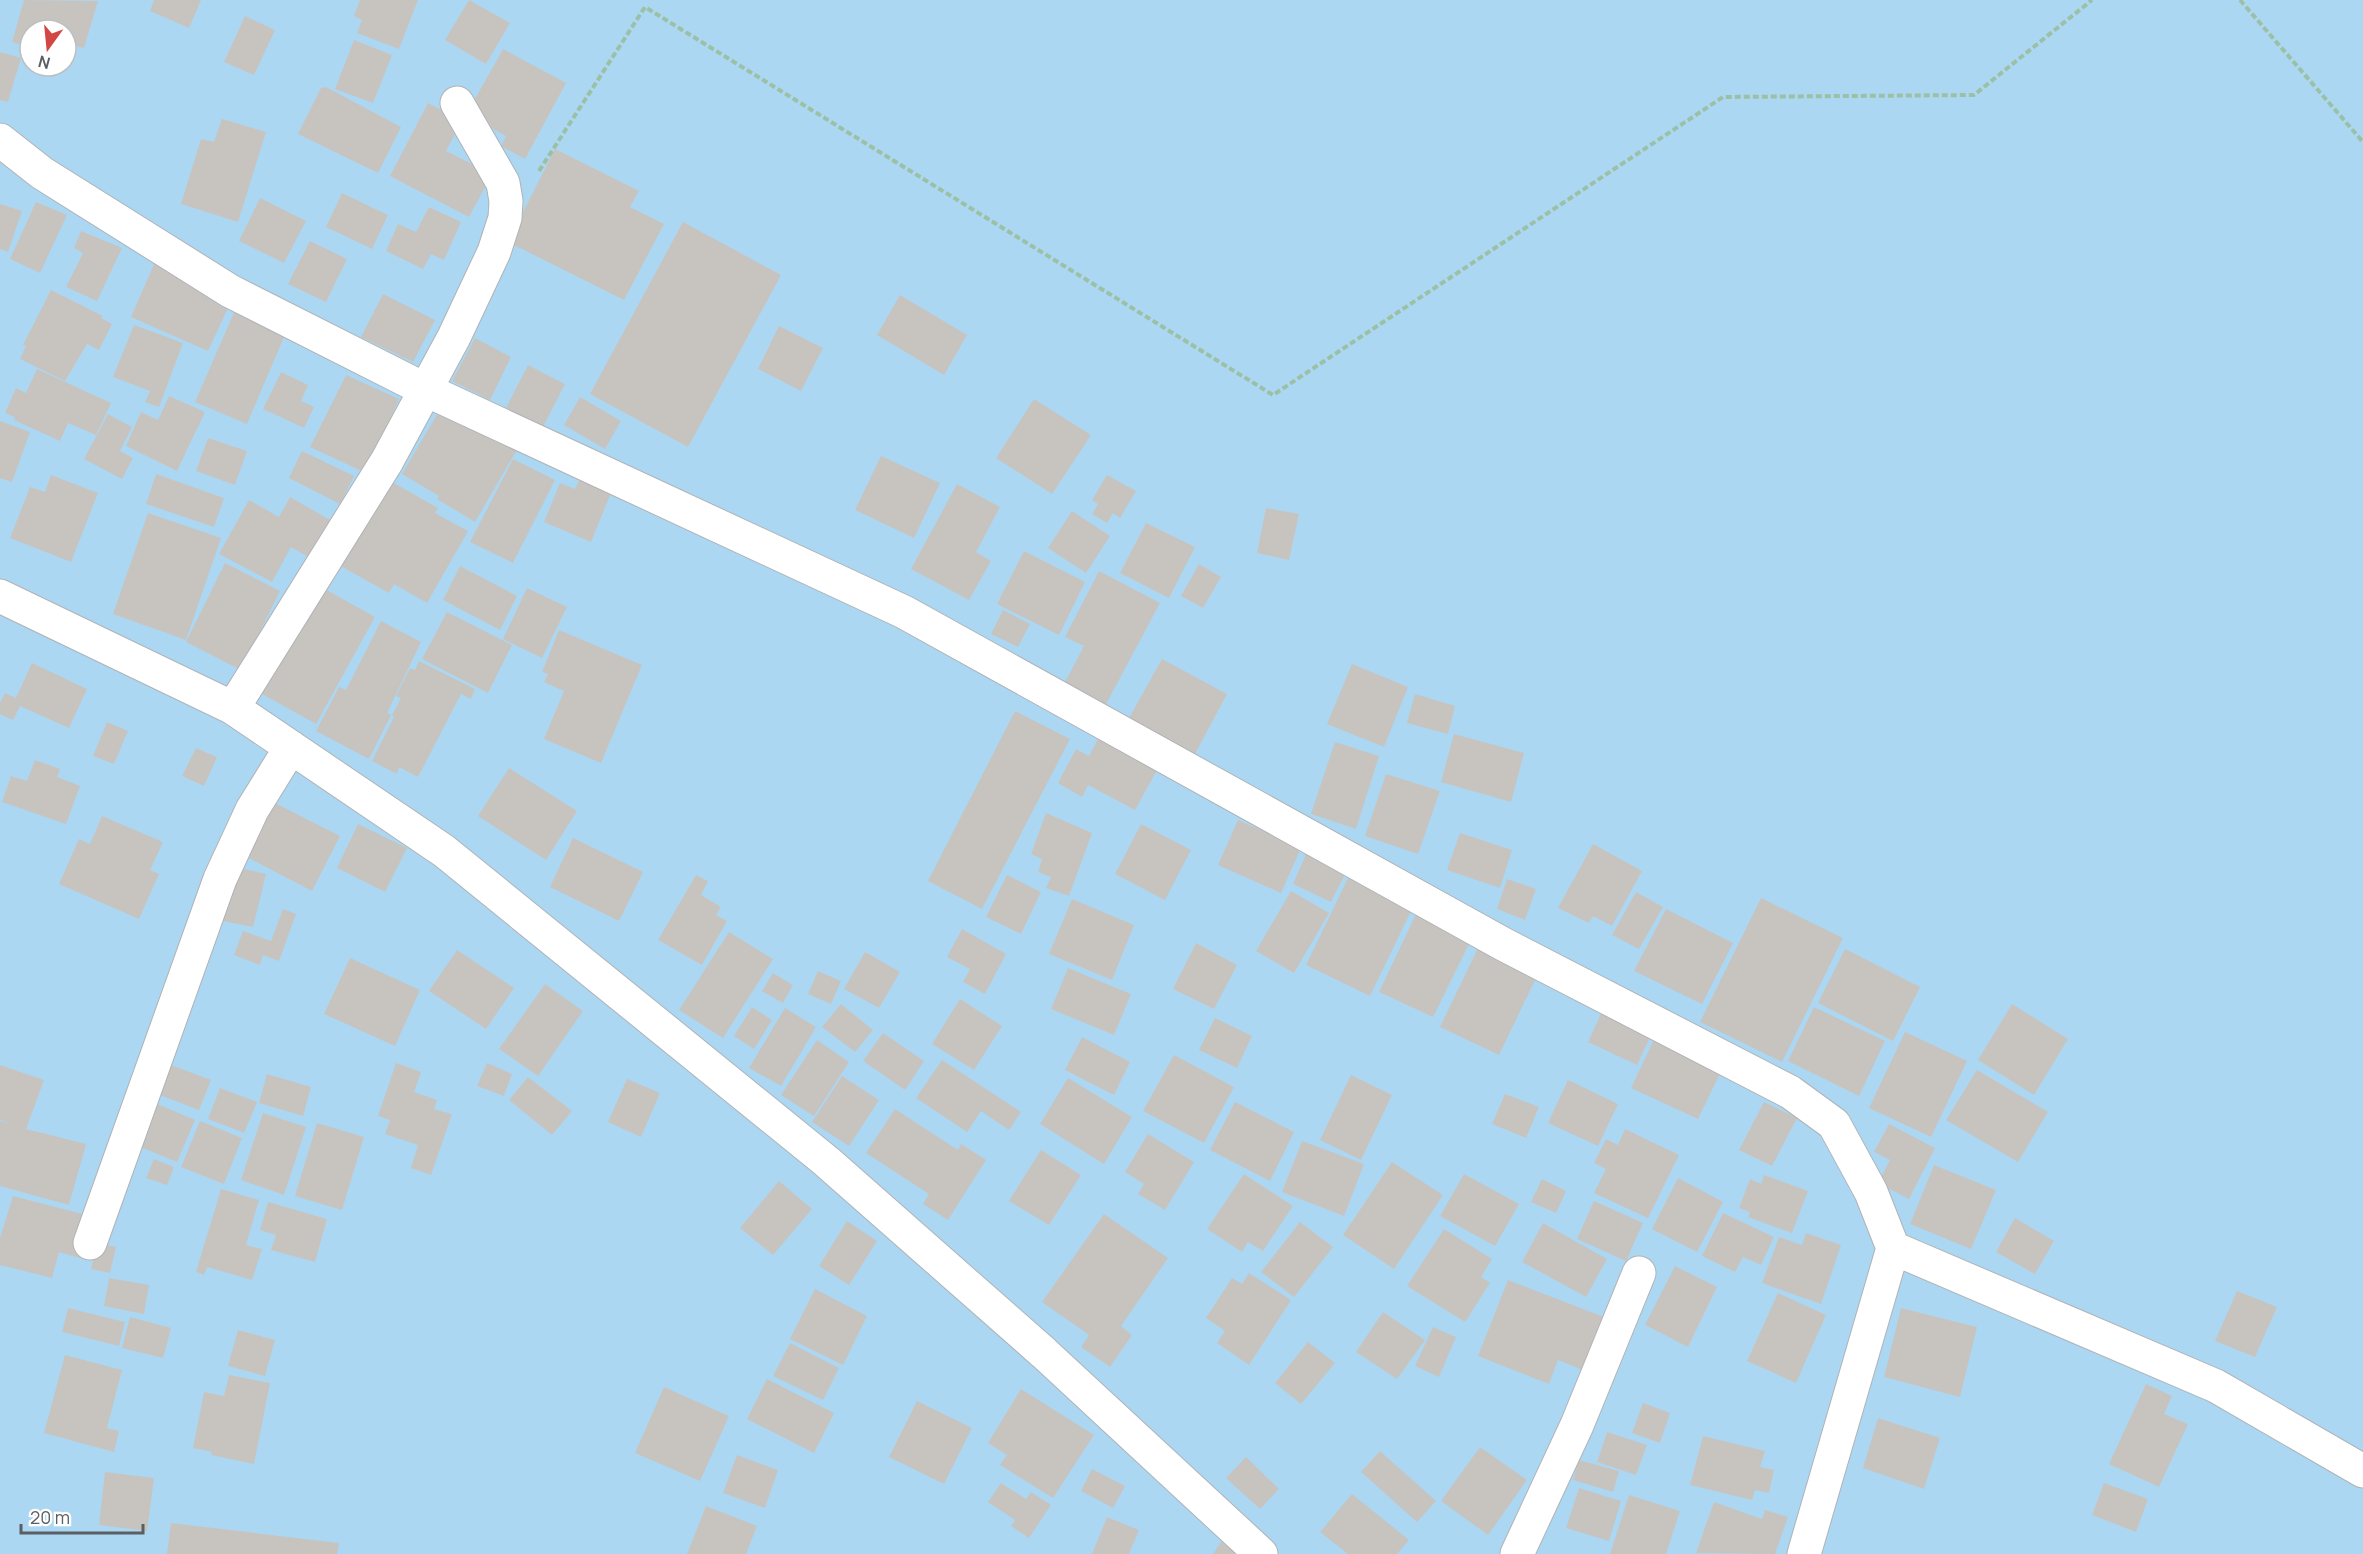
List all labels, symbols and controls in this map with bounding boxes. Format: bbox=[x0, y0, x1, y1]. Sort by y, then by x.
north arrow bbox=[18, 18, 78, 78]
text: N bbox=[36, 50, 53, 75]
scale bar bbox=[21, 1497, 142, 1535]
text: 20 m bbox=[30, 1505, 70, 1529]

